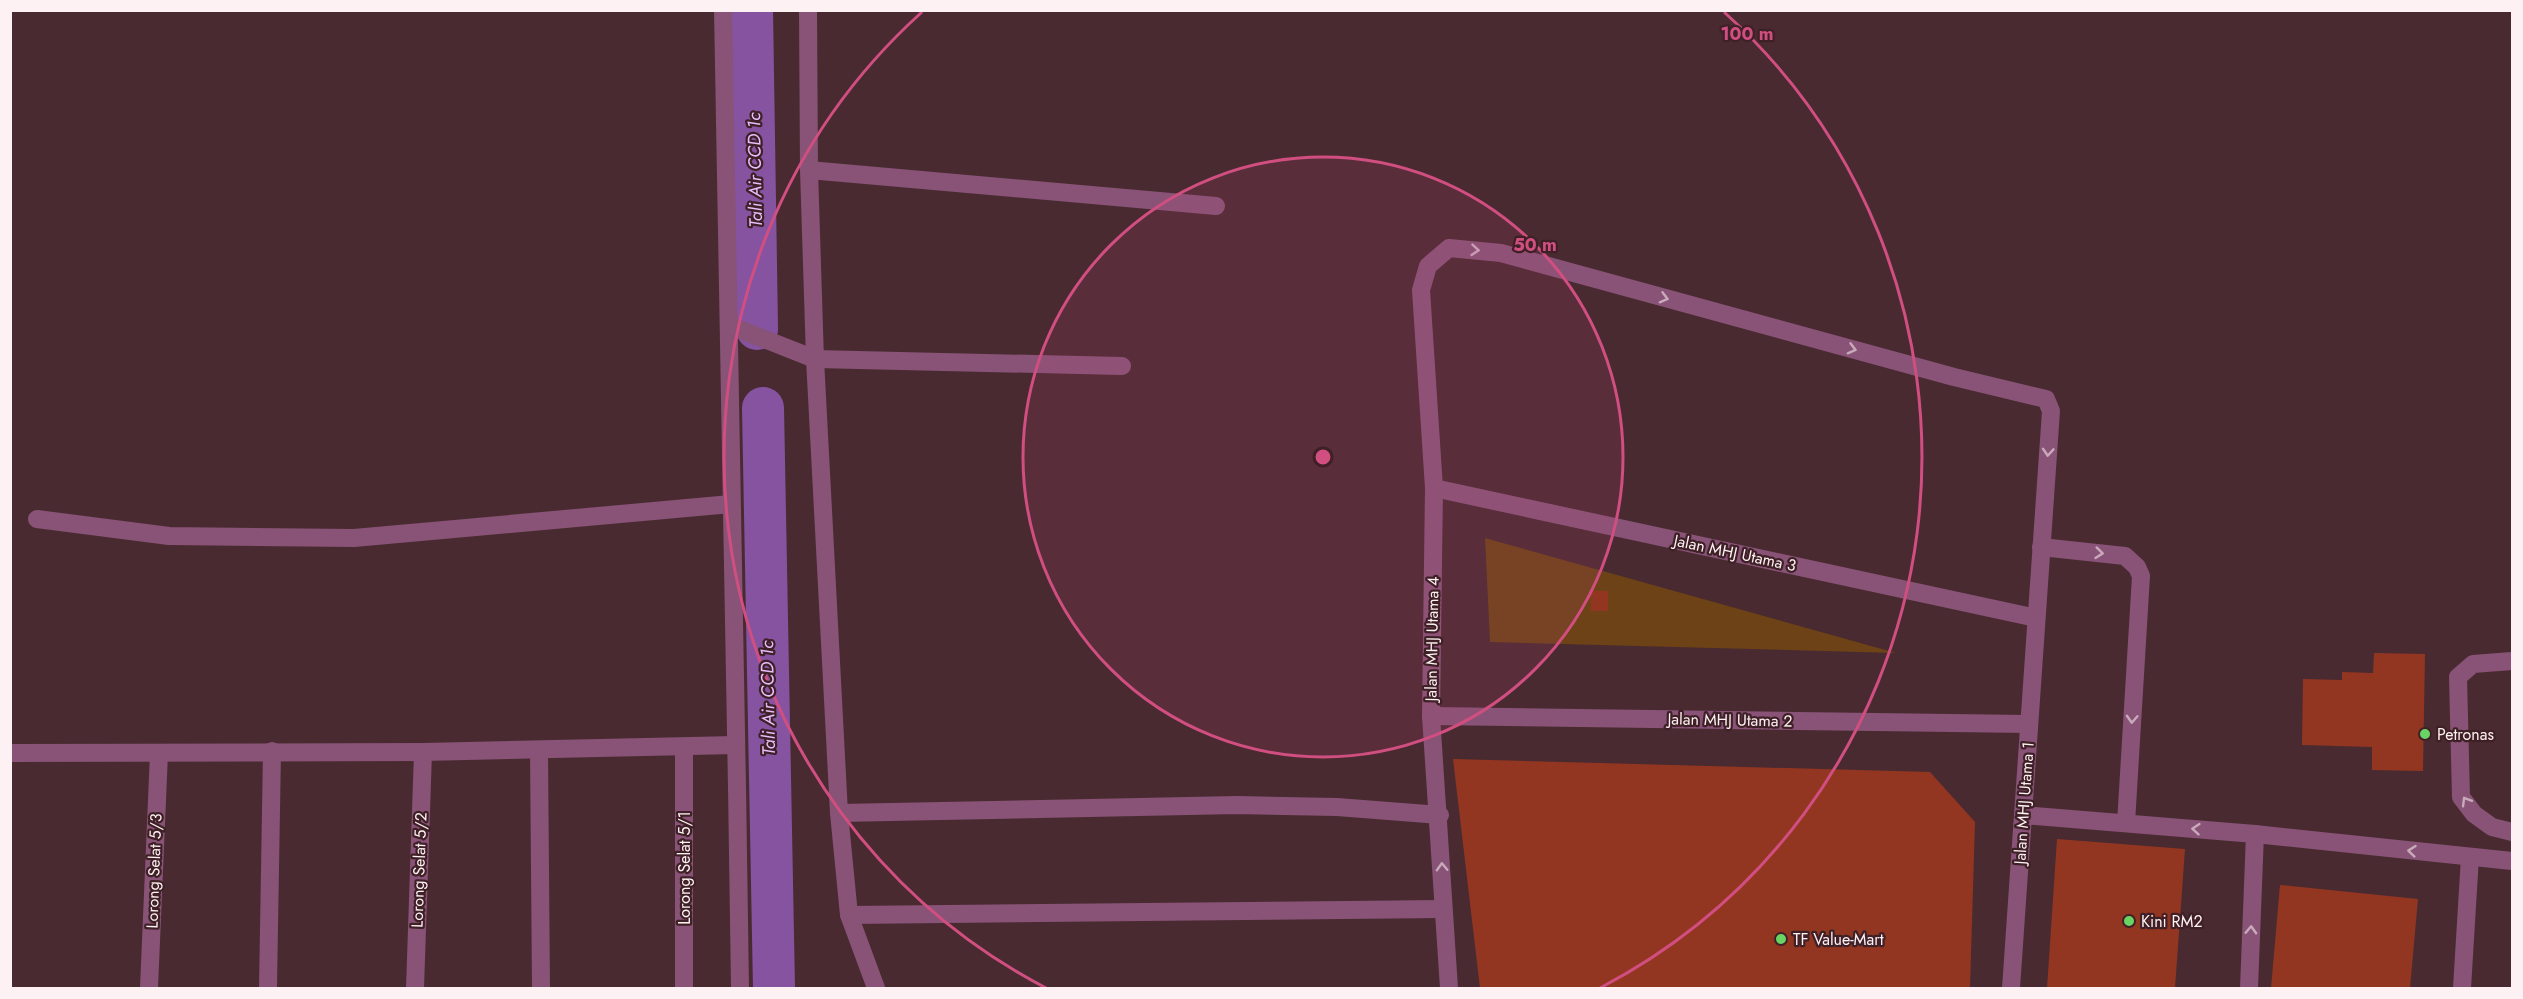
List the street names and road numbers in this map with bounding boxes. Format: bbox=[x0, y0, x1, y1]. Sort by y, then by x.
street label: Jalan MHJ Utama 3 bbox=[1670, 528, 1798, 577]
street label: Jalan MHJ Utama 4 bbox=[1419, 576, 1445, 704]
street label: Jalan MHJ Utama 2 bbox=[1665, 707, 1793, 733]
street label: Jalan MHJ Utama 1 bbox=[2008, 741, 2040, 867]
street label: Lorong Selat 5/1 bbox=[673, 811, 696, 925]
street label: Lorong Selat 5/2 bbox=[405, 812, 433, 928]
street label: Lorong Selat 5/3 bbox=[140, 813, 168, 929]

